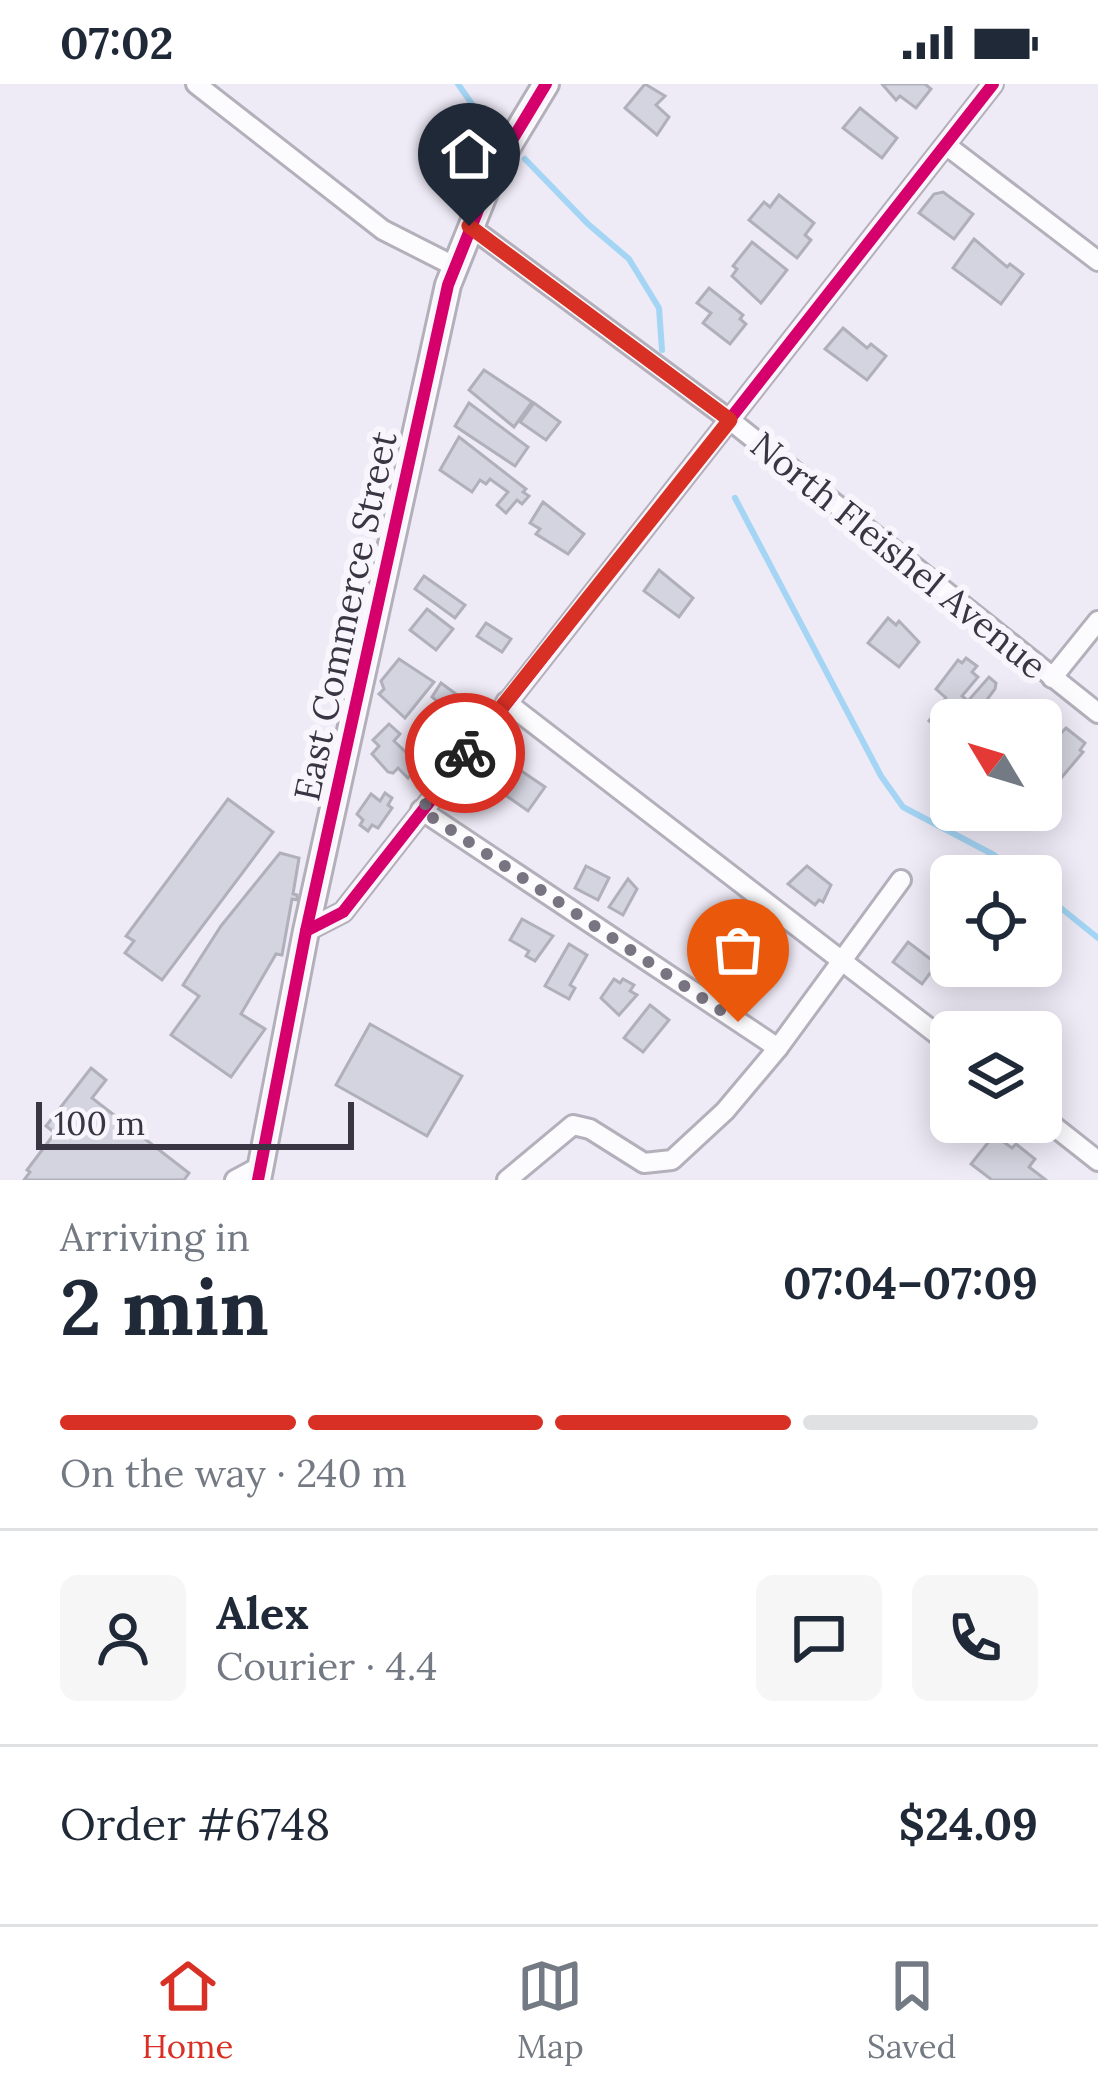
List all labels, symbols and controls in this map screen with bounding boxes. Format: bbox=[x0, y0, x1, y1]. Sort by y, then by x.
text: 07:02 bbox=[60, 14, 174, 71]
pin bbox=[418, 103, 520, 226]
icon: home bbox=[436, 121, 502, 187]
street label: North Fleishel Avenue bbox=[742, 422, 1056, 688]
street label: East Commerce Street bbox=[283, 427, 407, 805]
courier bbox=[405, 693, 525, 813]
north arrow bbox=[930, 699, 1062, 831]
map controls bbox=[930, 699, 1062, 1143]
icon: bike bbox=[432, 720, 498, 786]
button: locate bbox=[930, 855, 1062, 987]
pin bbox=[687, 899, 789, 1022]
icon: bag bbox=[705, 917, 771, 983]
button: layers bbox=[930, 1011, 1062, 1143]
scale bar bbox=[36, 1096, 354, 1149]
text: 100 m bbox=[54, 1102, 145, 1144]
text: Arriving in bbox=[60, 1212, 250, 1262]
text: 07:04–07:09 bbox=[783, 1254, 1038, 1311]
text: 2 min bbox=[60, 1257, 269, 1356]
text: On the way · 240 m bbox=[60, 1448, 407, 1498]
button: person bbox=[60, 1575, 186, 1701]
button: chat bbox=[756, 1575, 882, 1701]
button: phone bbox=[912, 1575, 1038, 1701]
text: Alex bbox=[216, 1584, 309, 1641]
text: Courier · 4.4 bbox=[216, 1641, 437, 1691]
text: Order #6748 bbox=[60, 1795, 330, 1852]
text: $24.09 bbox=[899, 1795, 1038, 1852]
tab: Home bbox=[142, 1953, 233, 2067]
tab: Map bbox=[517, 1953, 584, 2067]
tab: Saved bbox=[867, 1953, 956, 2067]

